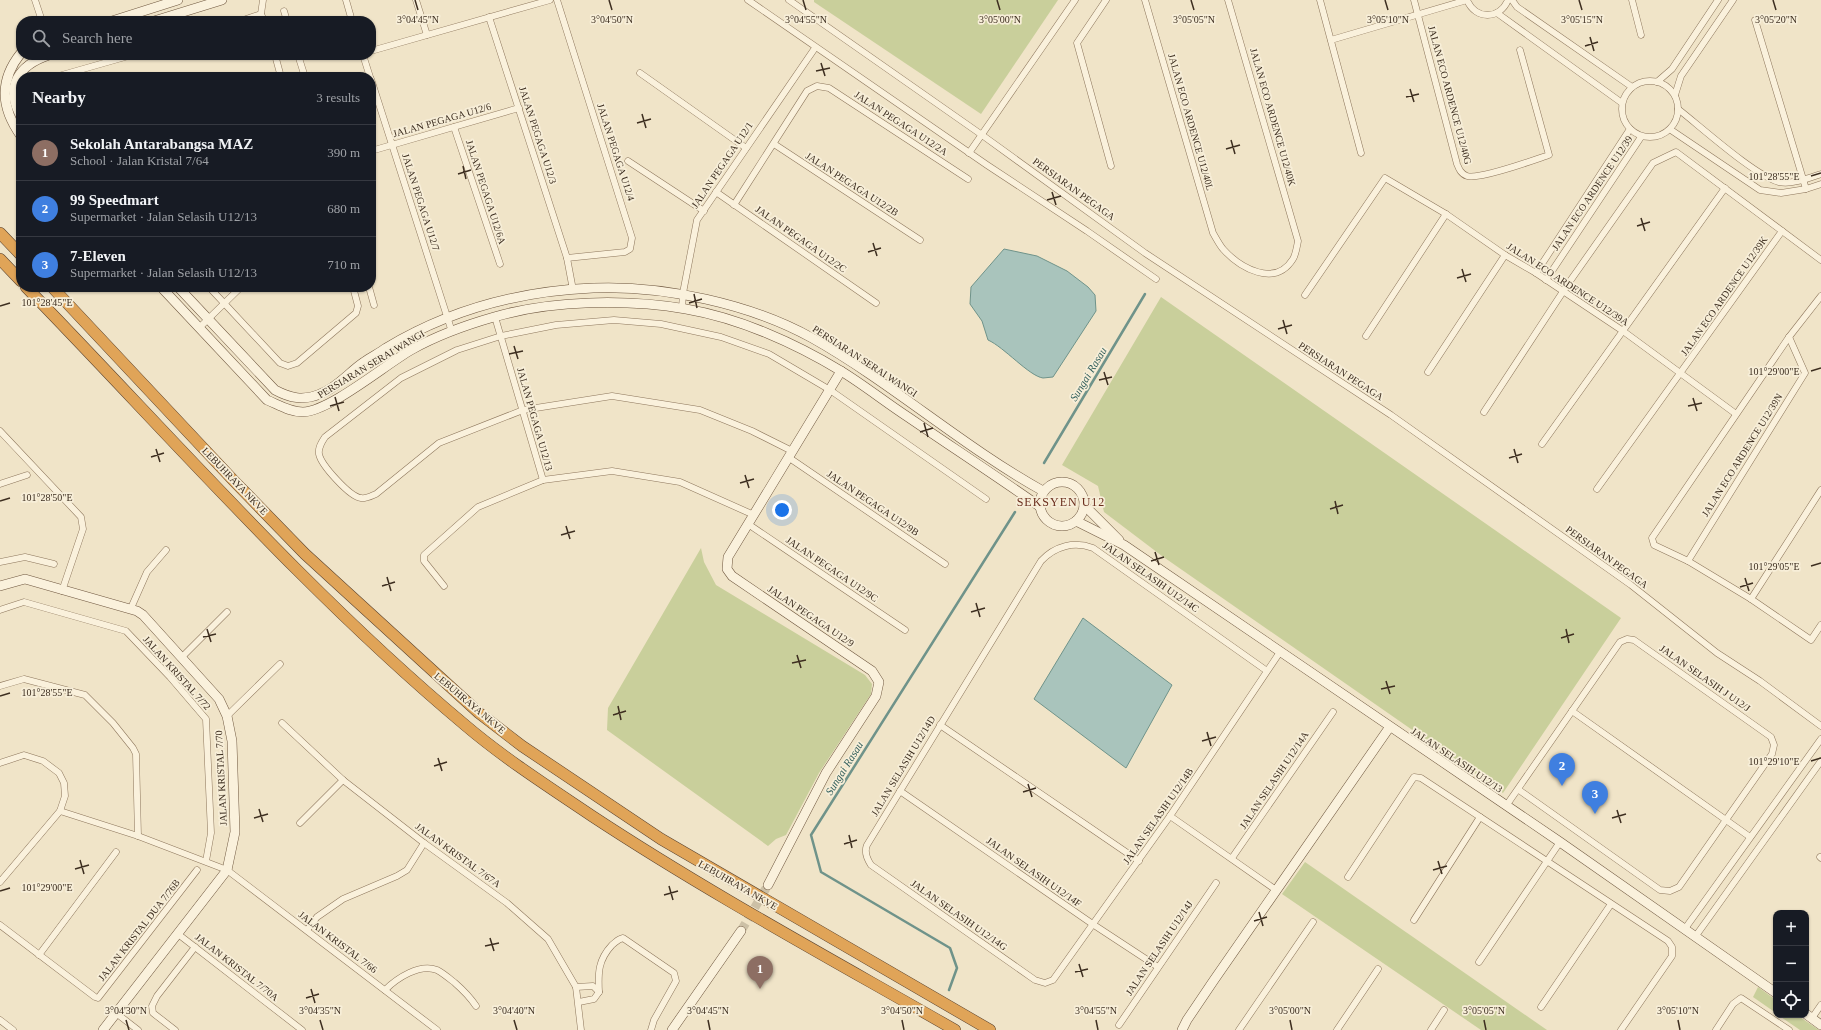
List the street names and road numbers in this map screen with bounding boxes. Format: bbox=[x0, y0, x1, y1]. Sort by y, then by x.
street label: JALAN ECO ARDENCE U12/40G bbox=[1426, 24, 1474, 166]
street label: JALAN ECO ARDENCE U12/40K bbox=[1248, 47, 1298, 188]
street label: JALAN ECO ARDENCE U12/40L bbox=[1166, 52, 1216, 192]
street label: JALAN PEGAGA U12/3 bbox=[517, 85, 559, 185]
street label: JALAN PEGAGA U12/2A bbox=[852, 89, 950, 158]
street label: JALAN PEGAGA U12/6 bbox=[392, 101, 492, 139]
street label: JALAN PEGAGA U12/4 bbox=[595, 102, 637, 202]
street label: JALAN PEGAGA U12/1 bbox=[689, 120, 755, 210]
street label: JALAN ECO ARDENCE U12/39 bbox=[1549, 134, 1635, 252]
street label: JALAN PEGAGA U12/6A bbox=[464, 139, 508, 246]
street label: JALAN PEGAGA U12/2B bbox=[804, 150, 901, 218]
street label: JALAN PEGAGA U12/7 bbox=[400, 152, 442, 252]
street label: PERSIARAN PEGAGA bbox=[1031, 156, 1118, 223]
street label: JALAN PEGAGA U12/2C bbox=[753, 203, 849, 275]
street label: JALAN ECO ARDENCE U12/39K bbox=[1678, 234, 1770, 358]
street label: JALAN ECO ARDENCE U12/39A bbox=[1505, 240, 1632, 328]
street label: PERSIARAN SERAI WANGI bbox=[811, 323, 919, 399]
street label: PERSIARAN SERAI WANGI bbox=[316, 328, 426, 400]
street label: PERSIARAN PEGAGA bbox=[1297, 340, 1386, 403]
street label: JALAN PEGAGA U12/13 bbox=[515, 366, 555, 472]
street label: JALAN ECO ARDENCE U12/39N bbox=[1699, 391, 1785, 519]
street label: LEBUHRAYA NKVE bbox=[200, 445, 270, 517]
street label: JALAN PEGAGA U12/9B bbox=[825, 468, 921, 538]
street label: PERSIARAN PEGAGA bbox=[1564, 524, 1651, 591]
street label: JALAN PEGAGA U12/9C bbox=[784, 534, 880, 604]
street label: JALAN SELASIH U12/14C bbox=[1101, 540, 1201, 615]
street label: JALAN PEGAGA U12/9 bbox=[766, 583, 856, 649]
street label: JALAN KRISTAL 7/72 bbox=[141, 634, 213, 712]
street label: JALAN SELASIH J U12/J bbox=[1658, 643, 1753, 714]
street label: LEBUHRAYA NKVE bbox=[432, 670, 508, 736]
street label: JALAN SELASIH U12/14D bbox=[869, 714, 937, 818]
street label: JALAN SELASIH U12/13 bbox=[1409, 725, 1505, 795]
street label: JALAN SELASIH U12/14A bbox=[1237, 729, 1311, 831]
street label: JALAN KRISTAL 7/70 bbox=[213, 730, 229, 826]
street label: JALAN SELASIH U12/14B bbox=[1121, 766, 1196, 866]
street label: JALAN KRISTAL 7/67A bbox=[413, 820, 503, 890]
street label: JALAN SELASIH U12/14F bbox=[984, 835, 1084, 909]
street label: LEBUHRAYA NKVE bbox=[697, 858, 779, 912]
street label: JALAN KRISTAL DUA 7/76B bbox=[96, 877, 182, 983]
street label: JALAN SELASIH U12/14G bbox=[909, 878, 1009, 952]
street label: JALAN SELASIH U12/14J bbox=[1123, 899, 1195, 997]
street label: JALAN KRISTAL 7/66 bbox=[297, 909, 379, 975]
street label: JALAN KRISTAL 7/70A bbox=[193, 931, 281, 1003]

